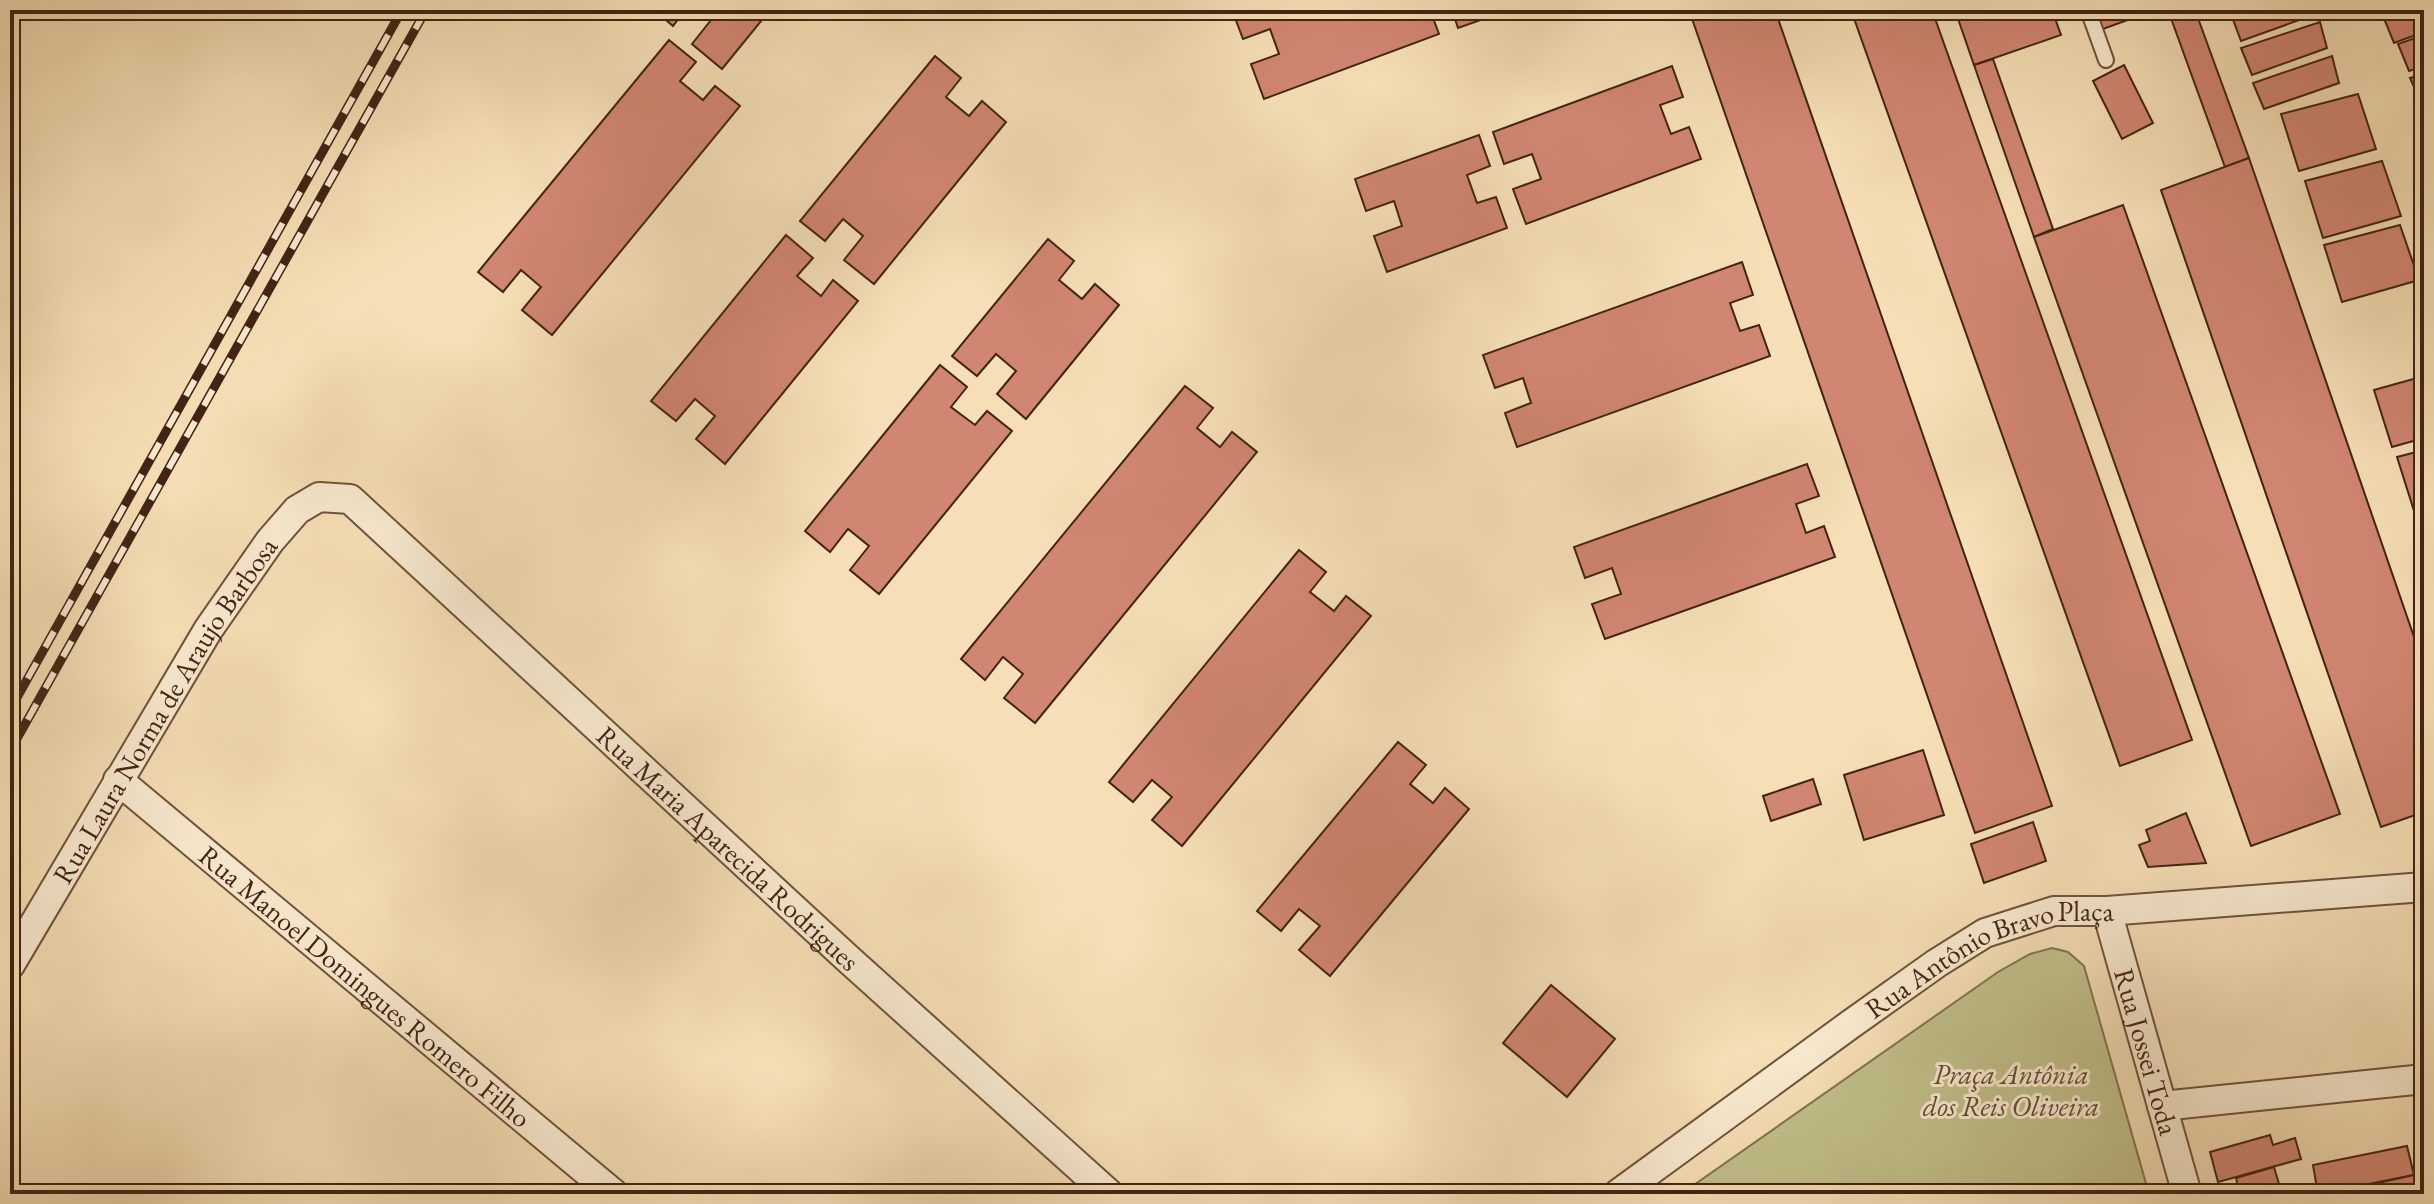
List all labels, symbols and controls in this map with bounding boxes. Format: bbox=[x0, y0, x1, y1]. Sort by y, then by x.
street label: Rua Laura Norma de Araujo Barbosa bbox=[44, 529, 286, 890]
street label: Rua Maria Aparecida Rodrigues bbox=[589, 718, 867, 979]
street label: Rua Manoel Domingues Romero Filho bbox=[192, 837, 539, 1135]
street label: Rua Antônio Bravo Plaça bbox=[1858, 893, 2116, 1026]
street label: Rua Jossei Toda bbox=[2106, 964, 2188, 1140]
park label: Praça Antônia dos Reis Oliveira bbox=[1923, 1056, 2099, 1124]

